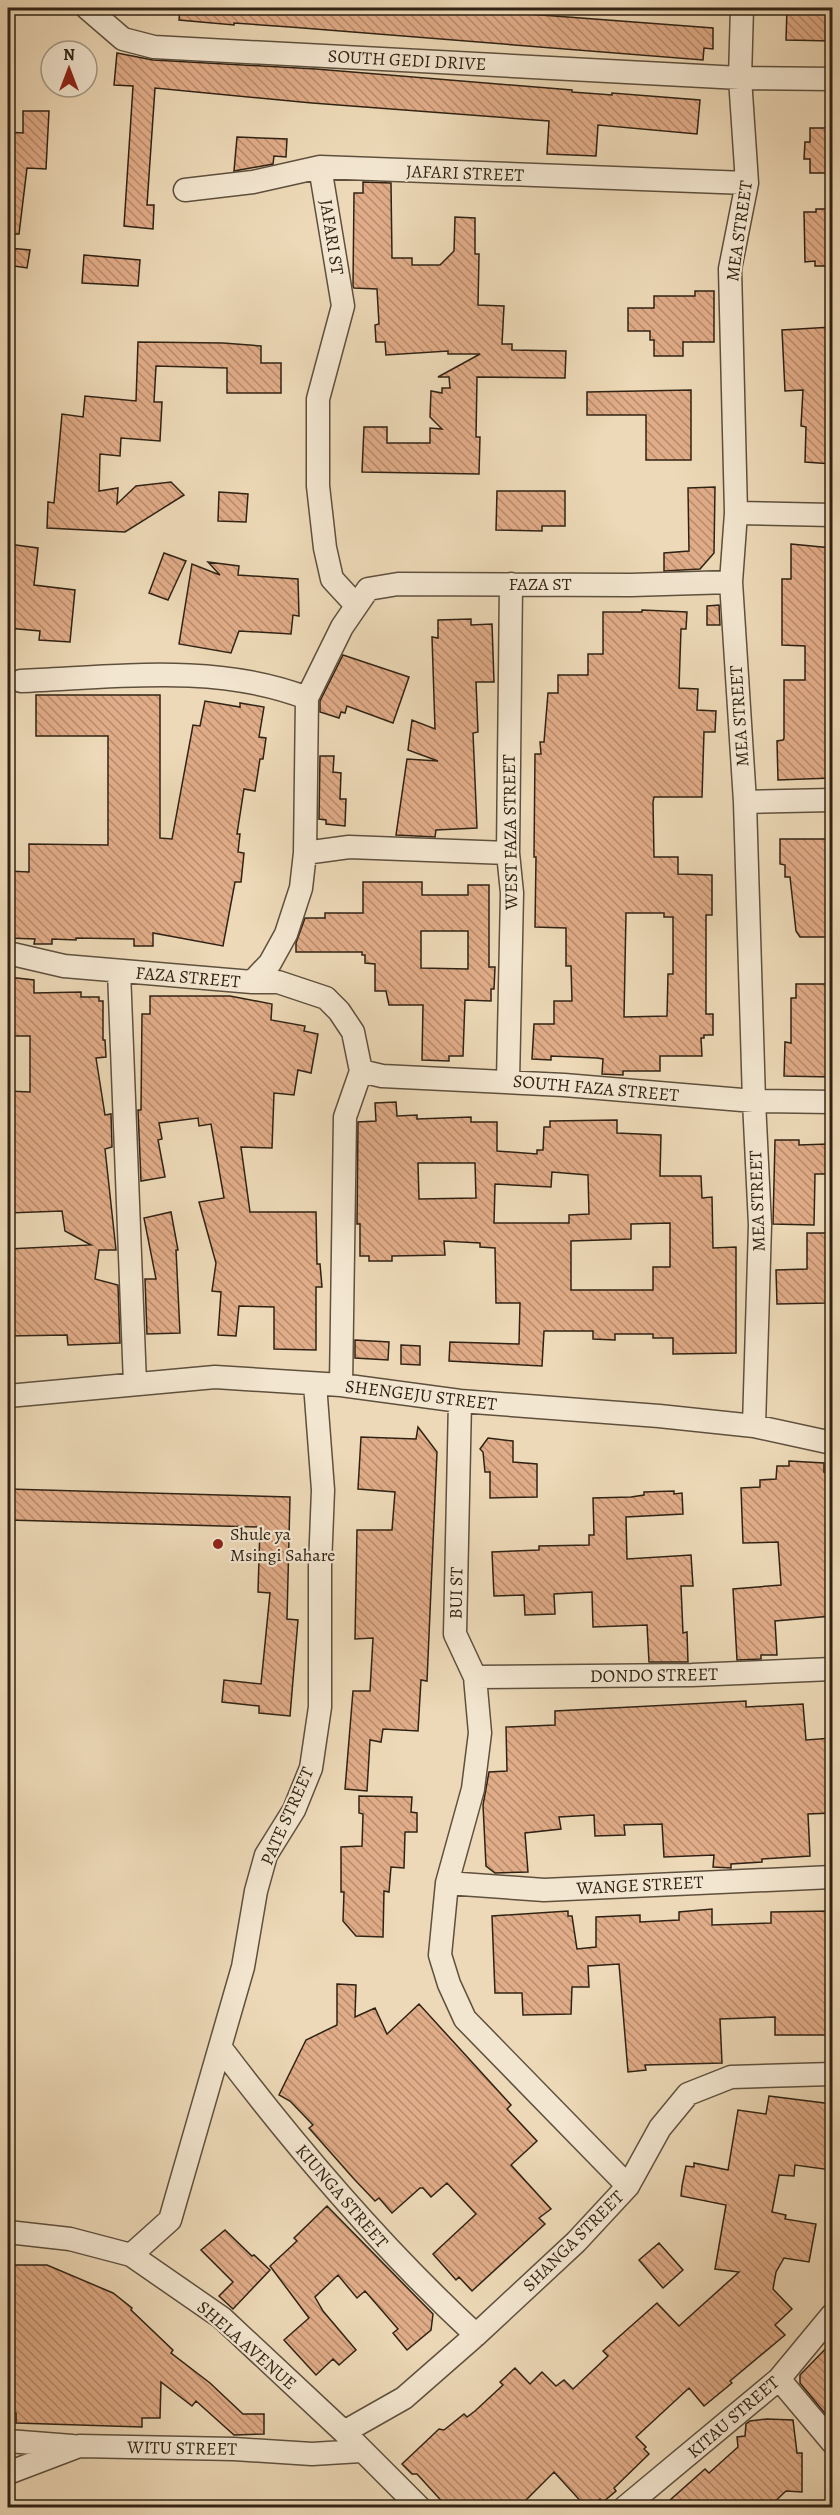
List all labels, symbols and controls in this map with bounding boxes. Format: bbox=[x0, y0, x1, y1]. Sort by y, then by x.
north arrow bbox=[39, 39, 99, 99]
text: N bbox=[63, 44, 75, 66]
street label: SOUTH GEDI DRIVE bbox=[327, 44, 487, 76]
street label: JAFARI STREET bbox=[406, 159, 525, 187]
street label: MEA STREET bbox=[720, 179, 758, 283]
street label: JAFARI ST bbox=[314, 198, 350, 277]
street label: FAZA ST bbox=[508, 572, 572, 596]
street label: MEA STREET bbox=[723, 664, 755, 767]
street label: WEST FAZA STREET bbox=[497, 754, 523, 911]
street label: FAZA STREET bbox=[135, 960, 242, 994]
street label: SOUTH FAZA STREET bbox=[512, 1069, 680, 1107]
street label: MEA STREET bbox=[743, 1150, 771, 1252]
street label: SHENGEJU STREET bbox=[344, 1374, 498, 1416]
place label: Shule ya Msingi Sahare bbox=[230, 1522, 335, 1567]
marker: Shule ya Msingi Sahare bbox=[211, 1537, 225, 1551]
street label: BUI ST bbox=[444, 1566, 468, 1619]
street label: DONDO STREET bbox=[590, 1662, 718, 1688]
street label: PATE STREET bbox=[255, 1763, 319, 1869]
street label: WANGE STREET bbox=[575, 1870, 704, 1900]
street label: KIUNGA STREET bbox=[290, 2139, 394, 2253]
street label: SHANGA STREET bbox=[517, 2185, 629, 2297]
street label: SHELA AVENUE bbox=[192, 2295, 302, 2395]
street label: KITAU STREET bbox=[682, 2370, 784, 2464]
street label: WITU STREET bbox=[126, 2435, 237, 2461]

